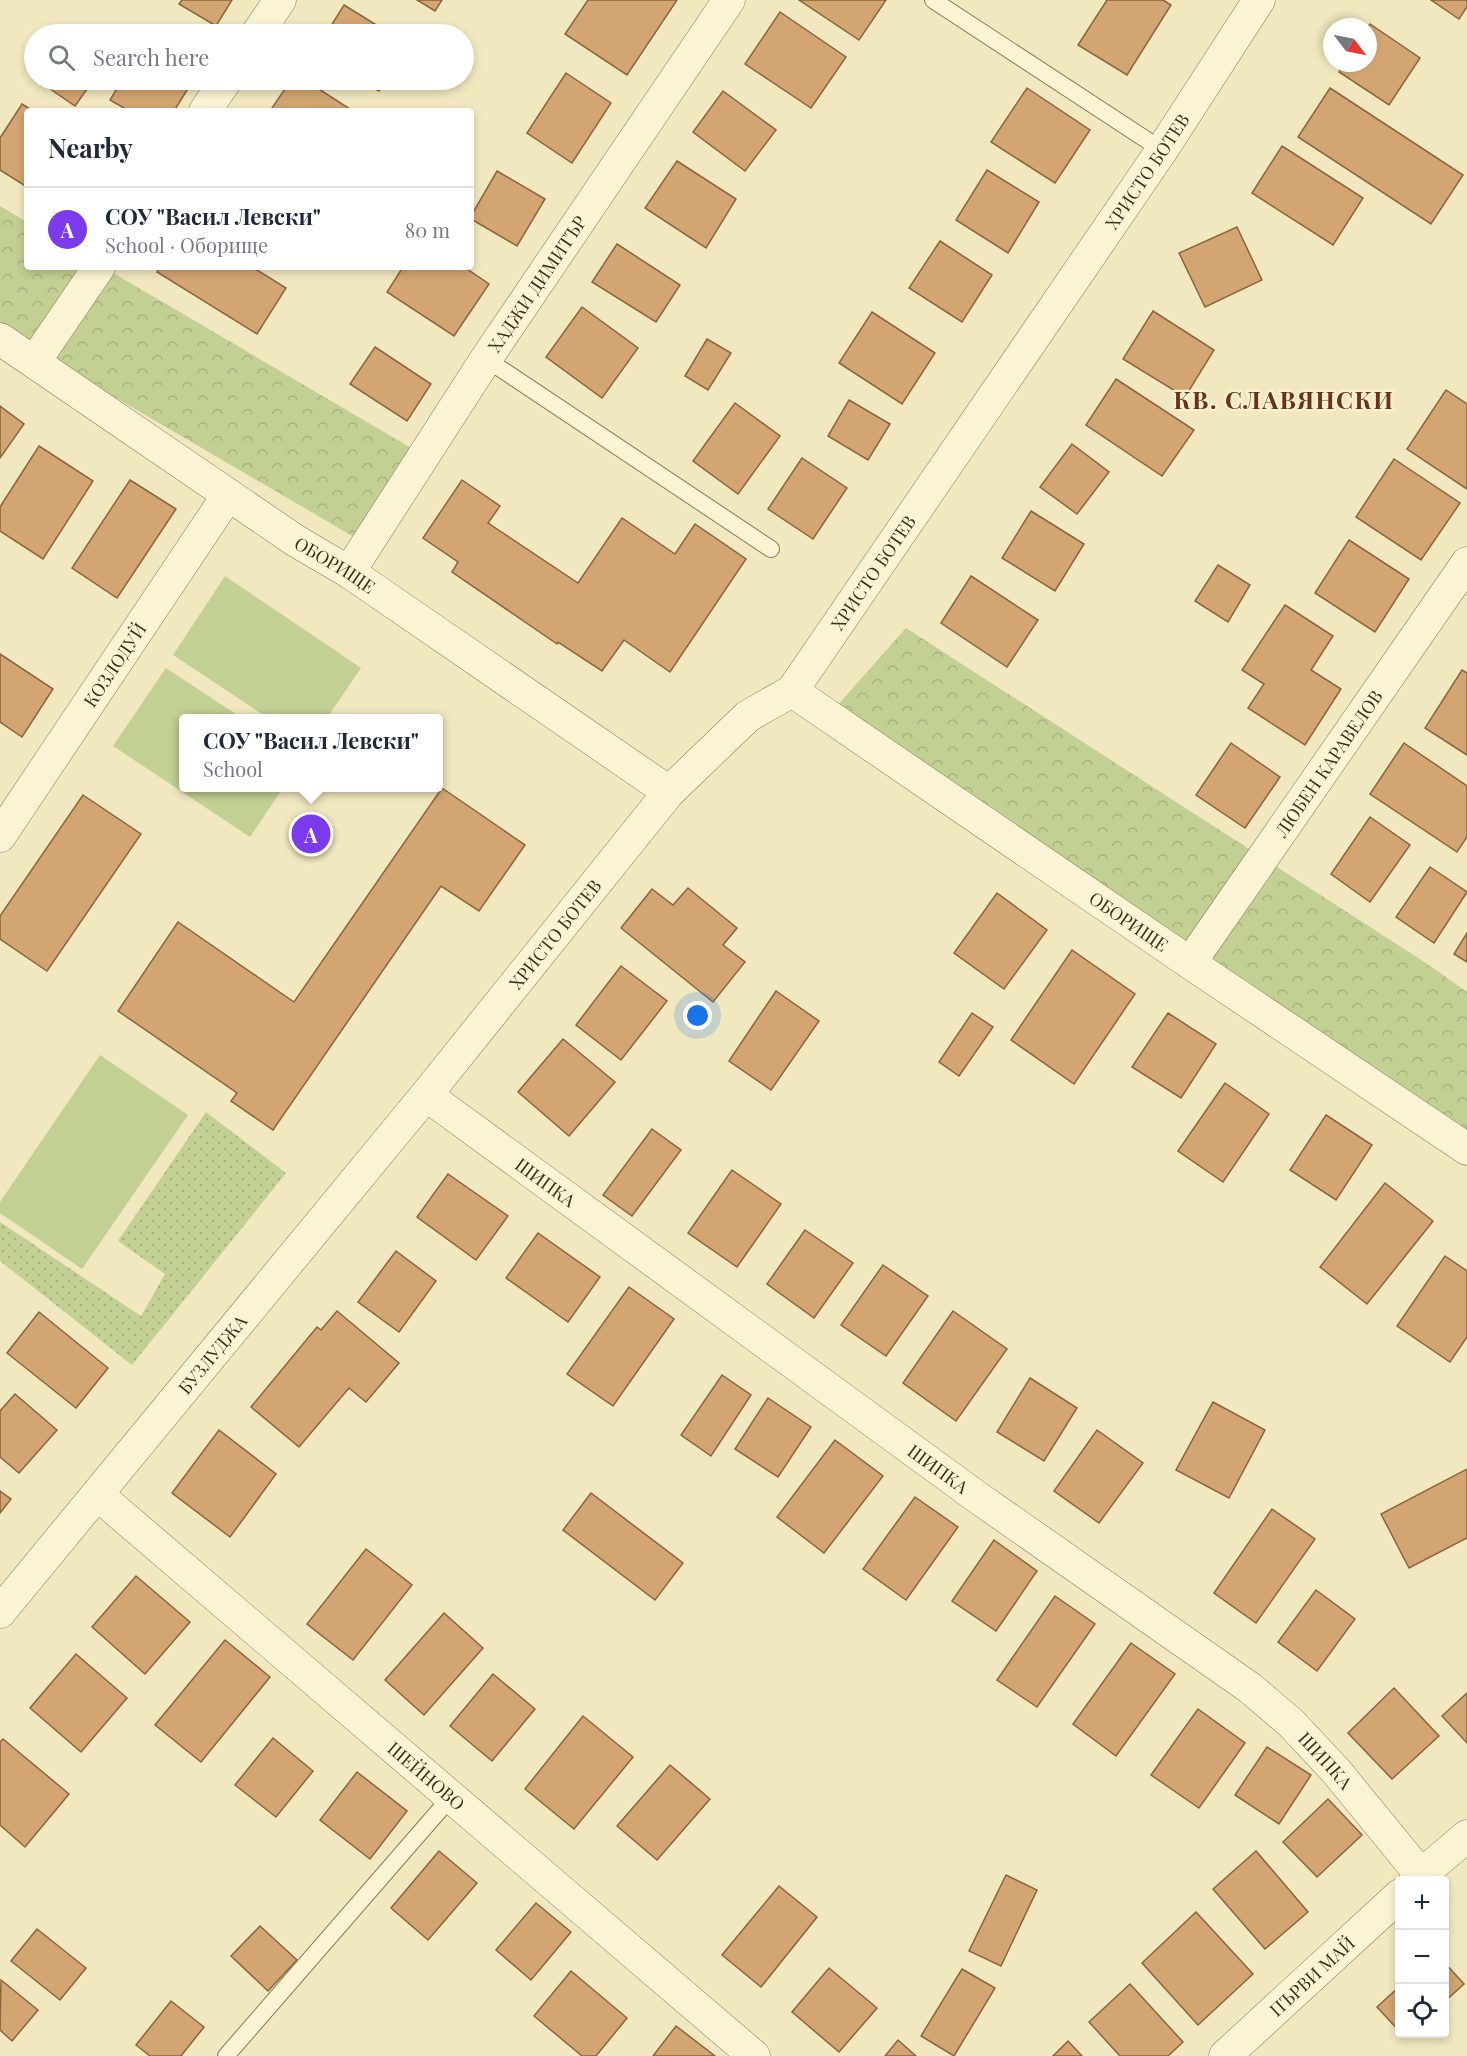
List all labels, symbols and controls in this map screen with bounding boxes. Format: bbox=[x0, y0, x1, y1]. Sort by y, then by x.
north arrow bbox=[1323, 18, 1377, 72]
search box bbox=[24, 24, 474, 90]
icon: search bbox=[45, 41, 78, 74]
text: Search here bbox=[93, 42, 209, 72]
street label: ХРИСТО БОТЕВ bbox=[1099, 109, 1195, 234]
text: Nearby bbox=[48, 130, 133, 165]
text: СОУ "Васил Левски" bbox=[105, 201, 321, 231]
street label: ХАДЖИ ДИМИТЪР bbox=[482, 210, 592, 357]
text: A bbox=[61, 216, 74, 243]
text: 80 m bbox=[405, 216, 450, 243]
text: School · Оборище bbox=[105, 231, 268, 258]
district label: КВ. СЛАВЯНСКИ bbox=[1174, 383, 1394, 415]
street label: ХРИСТО БОТЕВ bbox=[825, 510, 921, 635]
street label: ОБОРИЩЕ bbox=[290, 531, 380, 599]
street label: КОЗЛОДУЙ bbox=[78, 618, 151, 712]
street label: ЛЮБЕН КАРАВЕЛОВ bbox=[1268, 685, 1388, 842]
popup bbox=[179, 714, 443, 792]
text: СОУ "Васил Левски" bbox=[203, 725, 419, 755]
text: School bbox=[203, 755, 263, 782]
pin: A bbox=[292, 812, 330, 856]
street label: ХРИСТО БОТЕВ bbox=[503, 874, 606, 994]
street label: ОБОРИЩЕ bbox=[1085, 886, 1173, 957]
your location bbox=[683, 1001, 712, 1030]
street label: ШИПКА bbox=[510, 1152, 581, 1213]
street label: БУЗЛУДЖА bbox=[173, 1309, 253, 1399]
street label: ШИПКА bbox=[903, 1439, 974, 1499]
street label: ШИПКА bbox=[1293, 1727, 1358, 1794]
street label: ШЕЙНОВО bbox=[383, 1736, 470, 1816]
map controls bbox=[1395, 1876, 1449, 2038]
button: + bbox=[1395, 1876, 1449, 1930]
button: − bbox=[1395, 1930, 1449, 1984]
street label: ПЪРВИ МАЙ bbox=[1264, 1931, 1360, 2021]
button: locate bbox=[1395, 1984, 1449, 2038]

